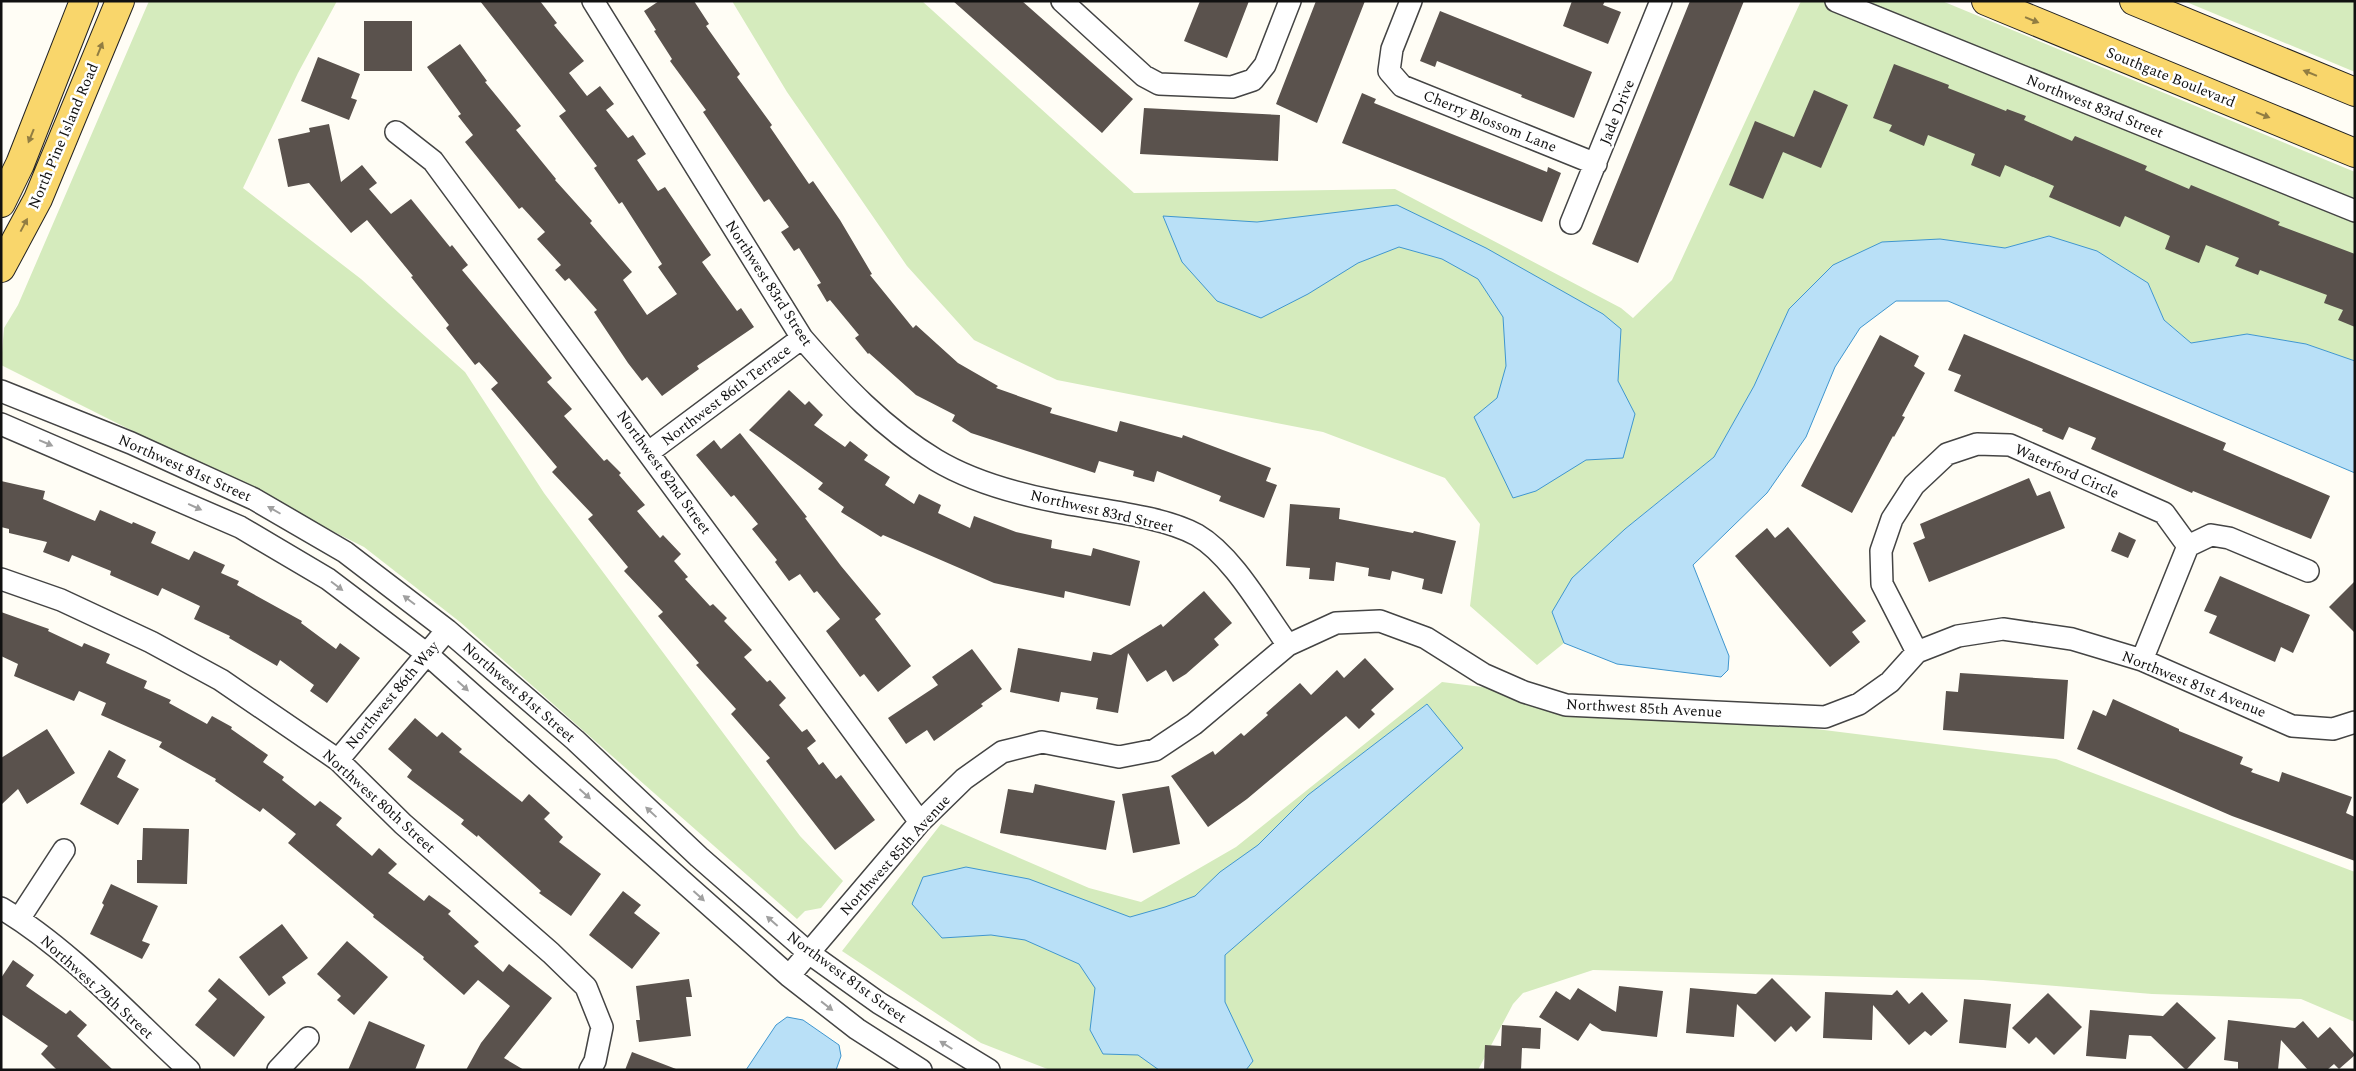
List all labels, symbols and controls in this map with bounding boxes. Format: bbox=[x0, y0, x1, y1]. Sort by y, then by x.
one-way arrow bbox=[2024, 16, 2039, 24]
street label: Southgate Boulevard bbox=[2103, 41, 2239, 114]
one-way arrow bbox=[97, 42, 105, 56]
street label: North Pine Island Road bbox=[22, 60, 105, 213]
street label: Northwest 83rd Street bbox=[2023, 68, 2167, 145]
one-way arrow bbox=[2303, 69, 2317, 77]
street label: Jade Drive bbox=[1594, 76, 1641, 148]
street label: Cherry Blossom Lane bbox=[1420, 84, 1560, 159]
one-way arrow bbox=[2256, 111, 2270, 119]
one-way arrow bbox=[26, 129, 34, 143]
street label: Northwest 83rd Street bbox=[719, 216, 818, 351]
one-way arrow bbox=[20, 218, 28, 233]
street label: Northwest 86th Terrace bbox=[657, 339, 796, 452]
street label: Northwest 82nd Street bbox=[610, 405, 717, 539]
street label: Northwest 81st Street bbox=[115, 429, 255, 508]
street label: Waterford Circle bbox=[2011, 438, 2123, 505]
one-way arrow bbox=[39, 440, 53, 448]
street label: Northwest 83rd Street bbox=[1028, 484, 1176, 539]
one-way arrow bbox=[188, 504, 202, 512]
one-way arrow bbox=[267, 506, 280, 515]
one-way arrow bbox=[330, 581, 344, 591]
one-way arrow bbox=[402, 595, 415, 606]
street label: Northwest 86th Way bbox=[340, 635, 445, 755]
street label: Northwest 81st Street bbox=[457, 637, 580, 748]
street label: Northwest 81st Avenue bbox=[2118, 645, 2269, 724]
one-way arrow bbox=[457, 681, 470, 692]
street label: Northwest 85th Avenue bbox=[1565, 693, 1723, 724]
street label: Northwest 80th Street bbox=[317, 744, 441, 859]
one-way arrow bbox=[578, 788, 590, 800]
street label: Northwest 85th Avenue bbox=[835, 790, 956, 921]
one-way arrow bbox=[646, 806, 658, 818]
one-way arrow bbox=[692, 890, 704, 902]
one-way arrow bbox=[765, 915, 778, 926]
street label: Northwest 81st Street bbox=[782, 926, 912, 1029]
street label: Northwest 79th Street bbox=[35, 930, 159, 1045]
one-way arrow bbox=[820, 1001, 833, 1012]
one-way arrow bbox=[940, 1041, 953, 1050]

